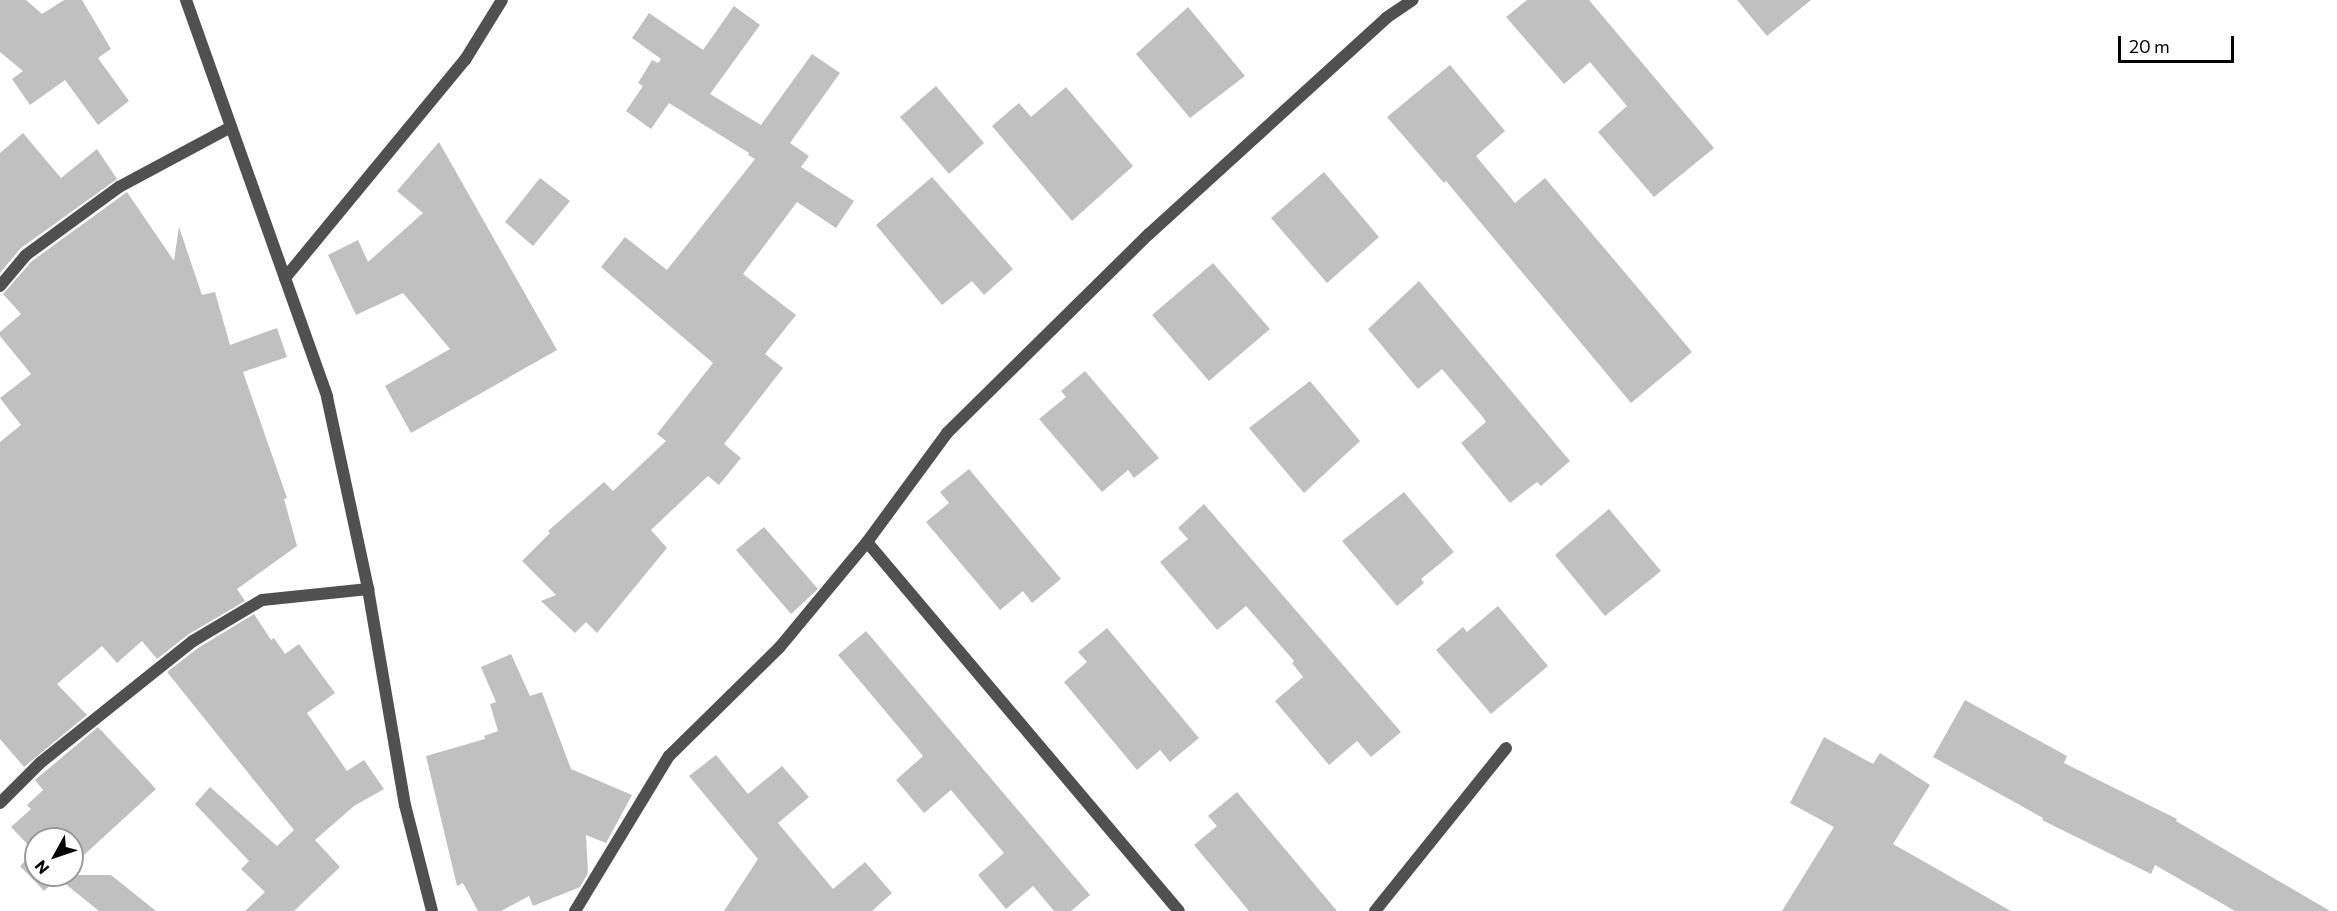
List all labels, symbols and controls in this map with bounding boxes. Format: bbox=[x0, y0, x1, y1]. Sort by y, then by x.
scale bar bbox=[2121, 24, 2236, 62]
text: 20 m bbox=[2129, 35, 2170, 57]
north arrow bbox=[24, 827, 84, 887]
text: N bbox=[30, 857, 52, 878]

